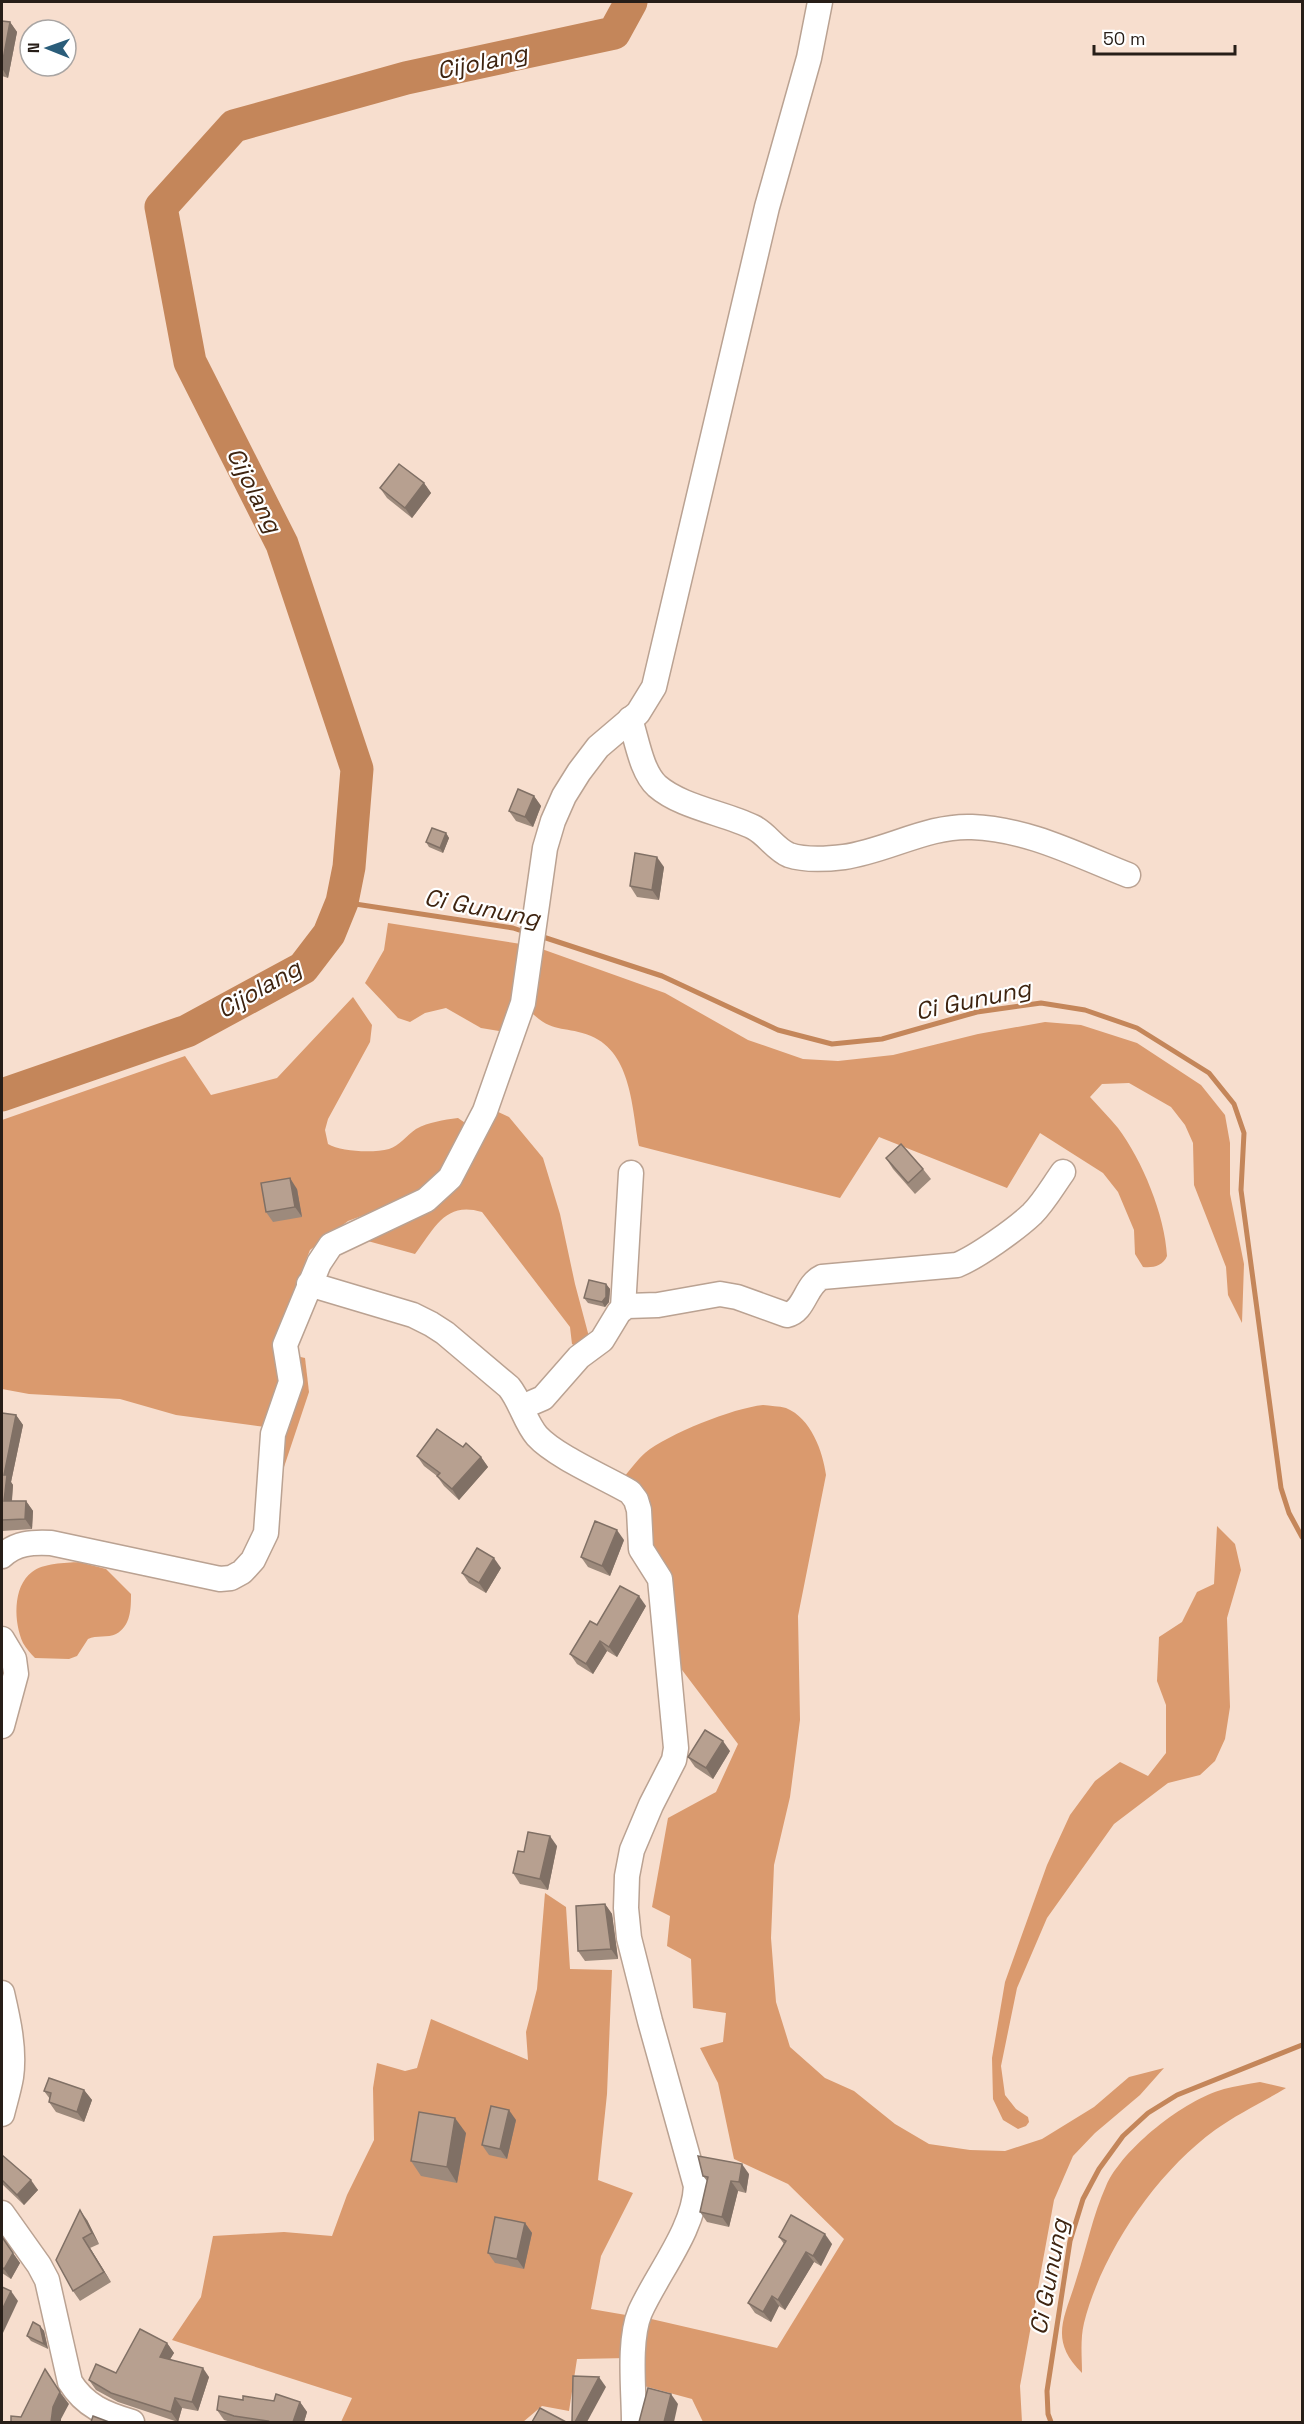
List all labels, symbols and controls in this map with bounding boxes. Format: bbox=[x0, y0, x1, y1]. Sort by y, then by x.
north arrow bbox=[18, 18, 78, 78]
scale bar bbox=[1094, 18, 1235, 56]
text: 50 m bbox=[1103, 27, 1145, 50]
water label: Cijolang bbox=[434, 36, 532, 86]
text: N bbox=[23, 42, 44, 53]
water label: Cijolang bbox=[220, 442, 290, 539]
water label: Ci Gunung bbox=[422, 881, 544, 934]
water label: Cijolang bbox=[211, 951, 308, 1025]
water label: Ci Gunung bbox=[912, 972, 1035, 1027]
water label: Ci Gunung bbox=[1022, 2215, 1075, 2337]

